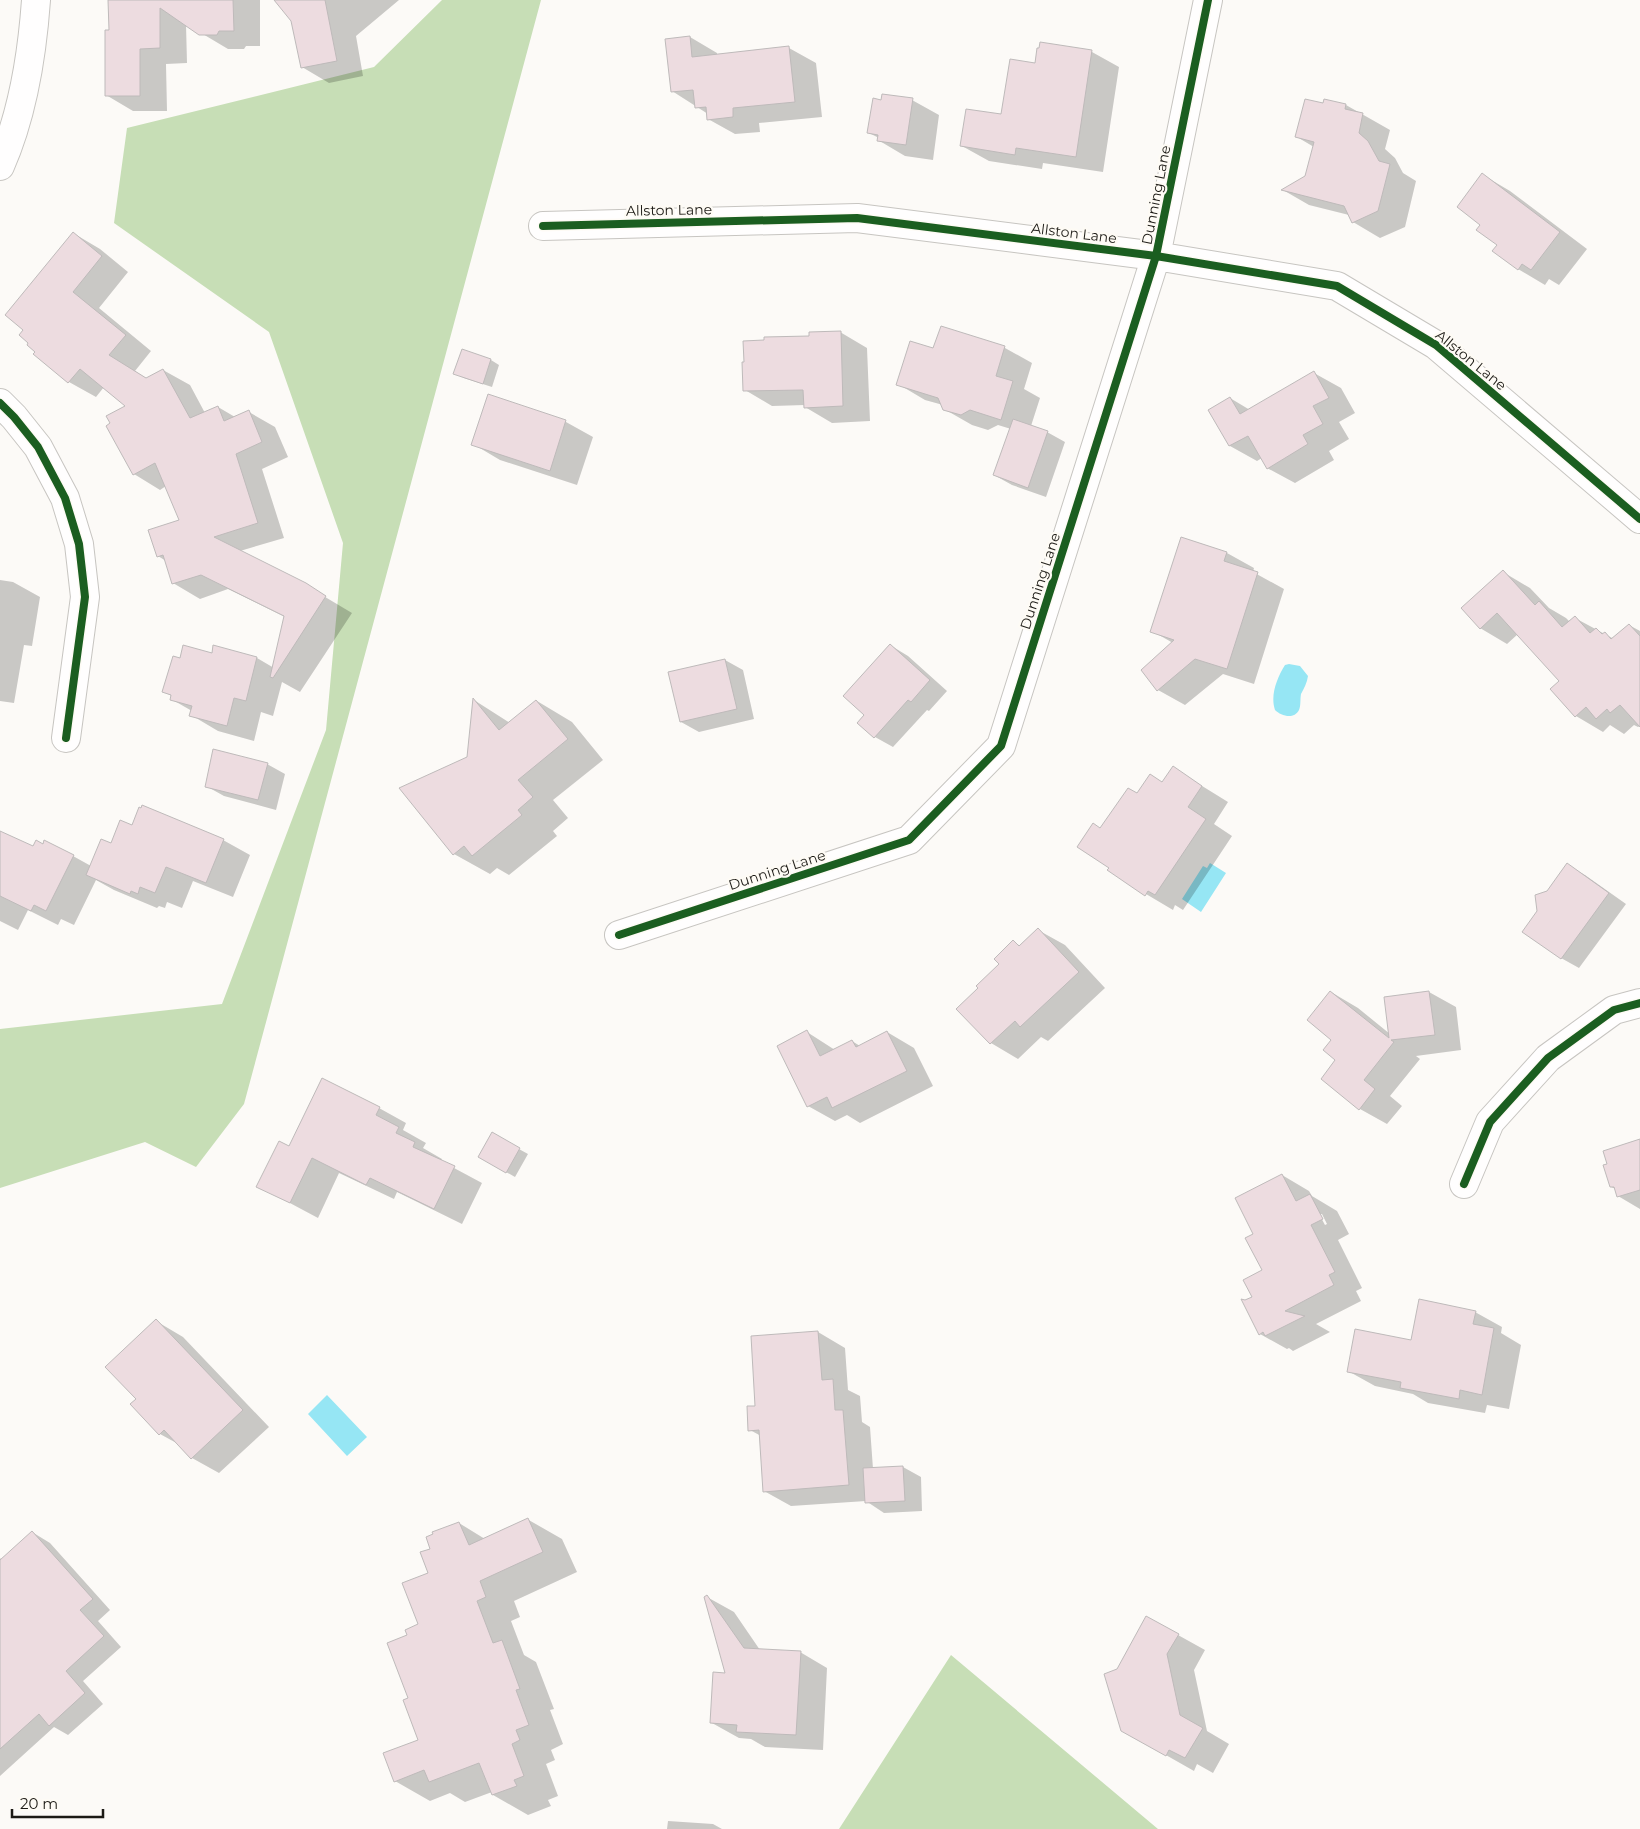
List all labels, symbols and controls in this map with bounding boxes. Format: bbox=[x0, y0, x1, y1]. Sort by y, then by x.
street label: Dunning Lane bbox=[1138, 144, 1174, 246]
street label: Allston Lane bbox=[626, 200, 712, 220]
street label: Allston Lane bbox=[1030, 219, 1118, 247]
street label: Allston Lane bbox=[1432, 326, 1510, 394]
street label: Dunning Lane bbox=[1016, 530, 1064, 632]
street label: Dunning Lane bbox=[726, 846, 828, 894]
scale bar bbox=[12, 1786, 104, 1818]
text: 20 m bbox=[20, 1794, 58, 1813]

